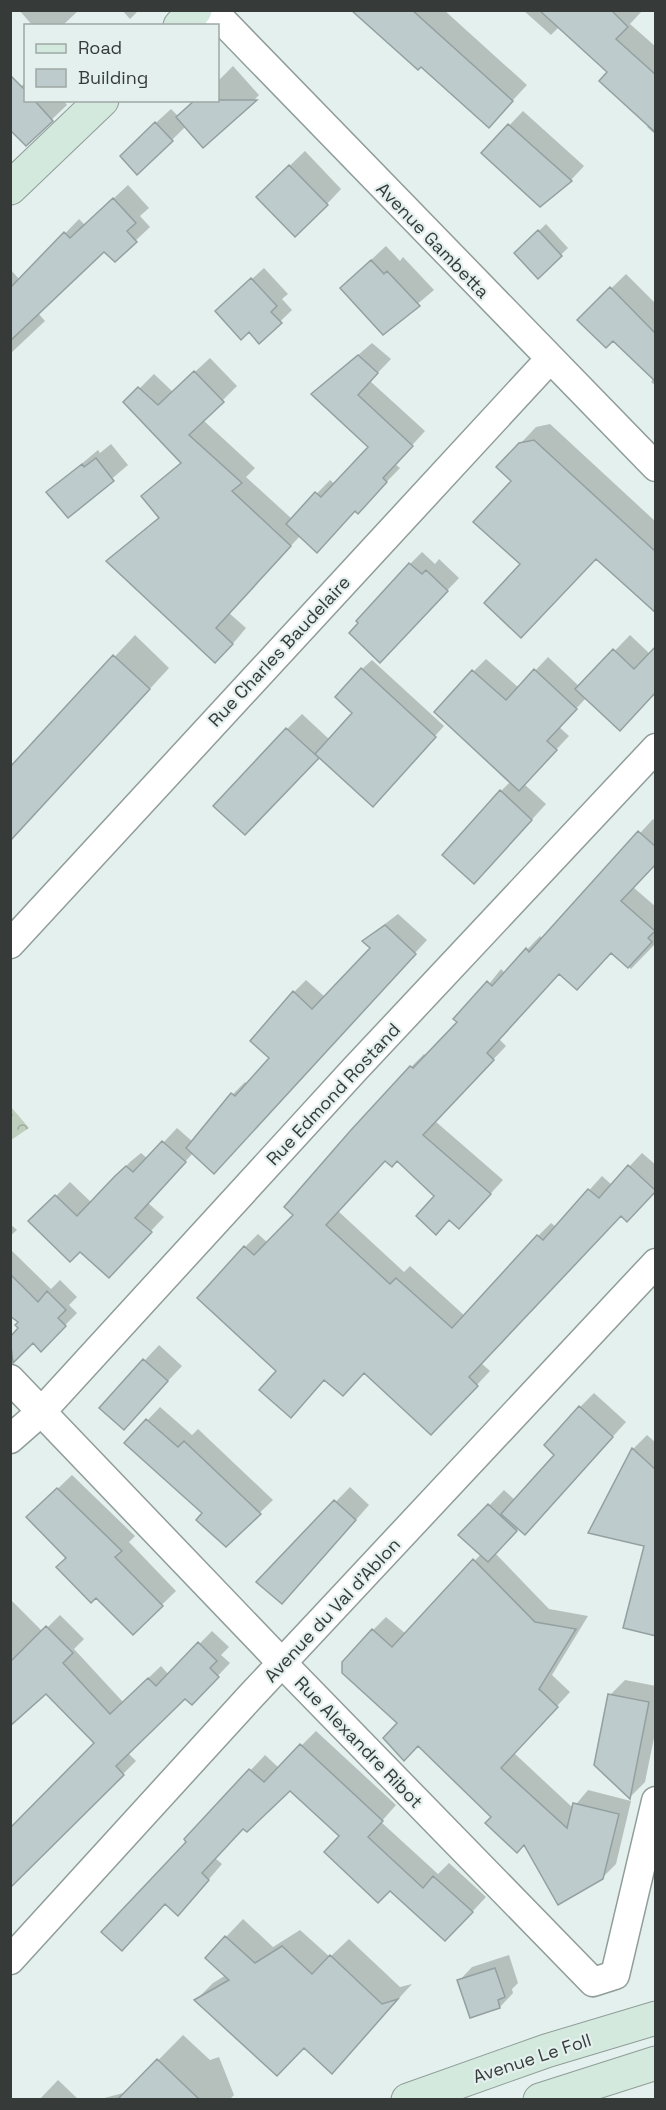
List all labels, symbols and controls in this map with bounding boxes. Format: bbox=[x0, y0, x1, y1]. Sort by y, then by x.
legend bbox=[24, 24, 219, 102]
text: Road bbox=[78, 36, 122, 59]
text: Building bbox=[78, 66, 148, 89]
street label: Avenue Gambetta bbox=[372, 177, 494, 303]
street label: Rue Charles Baudelaire bbox=[203, 571, 355, 731]
street label: Rue Edmond Rostand bbox=[261, 1018, 405, 1170]
street label: Avenue du Val d'Ablon bbox=[259, 1533, 405, 1687]
street label: Rue Alexandre Ribot bbox=[290, 1671, 428, 1813]
street label: Avenue Le Foll bbox=[470, 2028, 594, 2088]

